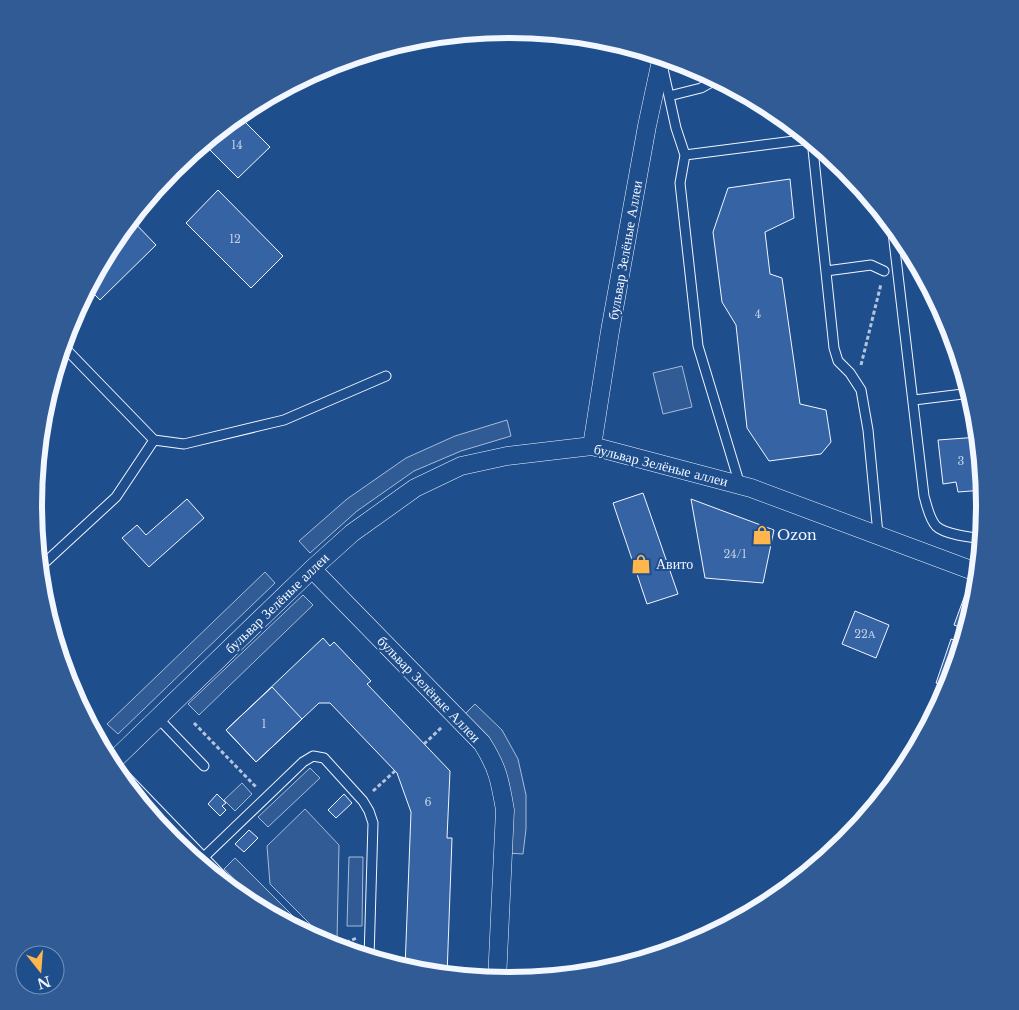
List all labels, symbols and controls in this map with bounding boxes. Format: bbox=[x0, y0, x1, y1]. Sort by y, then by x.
house number: 14 bbox=[231, 138, 243, 152]
street label: бульвар Зелёные Аллеи bbox=[604, 178, 646, 321]
house number: 12 bbox=[229, 232, 241, 246]
house number: 4 bbox=[755, 307, 761, 321]
street label: бульвар Зелёные аллеи bbox=[592, 440, 730, 490]
house number: 3 bbox=[958, 454, 965, 468]
shop icon: Ozon bbox=[751, 524, 773, 546]
place label: Ozon bbox=[777, 526, 817, 544]
house number: 24/1 bbox=[723, 547, 747, 561]
street label: бульвар Зелёные аллеи bbox=[221, 548, 333, 657]
shop icon: Авито bbox=[630, 553, 652, 575]
place label: Авито bbox=[656, 555, 693, 573]
house number: 22А bbox=[854, 627, 876, 641]
street label: бульвар Зелёные Аллеи bbox=[373, 632, 485, 746]
house number: 1 bbox=[262, 717, 267, 731]
house number: 6 bbox=[424, 795, 432, 809]
north arrow bbox=[15, 945, 65, 995]
text: N bbox=[35, 972, 53, 993]

